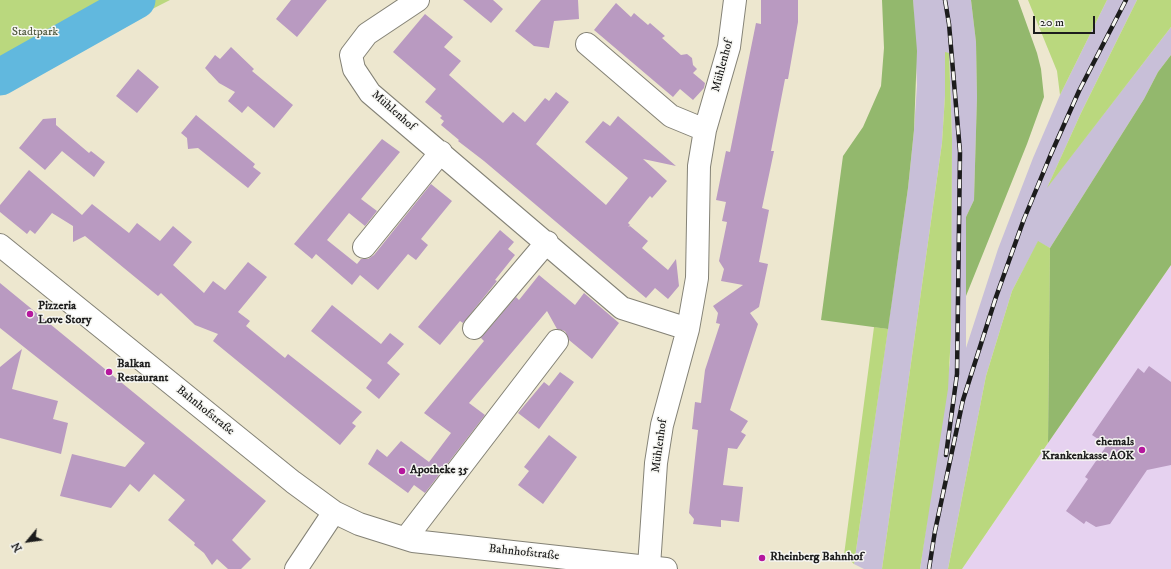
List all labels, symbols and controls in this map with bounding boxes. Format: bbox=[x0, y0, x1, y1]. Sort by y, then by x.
scale bar bbox=[1035, 8, 1097, 34]
text: 20 m bbox=[1040, 15, 1064, 30]
park label: Stadtpark bbox=[12, 26, 58, 40]
street label: Mühlenhof bbox=[709, 38, 737, 94]
street label: Mühlenhof bbox=[368, 88, 418, 134]
place label: Pizzeria Love Story bbox=[38, 300, 91, 328]
marker: Pizzeria Love Story bbox=[25, 309, 35, 319]
place label: Balkan Restaurant bbox=[117, 358, 168, 386]
marker: Balkan Restaurant bbox=[104, 367, 114, 377]
street label: Bahnhofstraße bbox=[173, 383, 237, 439]
street label: Mühlenhof bbox=[649, 418, 671, 474]
place label: ehemals Krankenkasse AOK bbox=[1042, 436, 1134, 464]
marker: ehemals Krankenkasse AOK bbox=[1137, 445, 1147, 455]
place label: Apotheke 35 bbox=[410, 464, 468, 478]
marker: Apotheke 35 bbox=[397, 466, 407, 476]
north arrow bbox=[8, 521, 48, 561]
text: N bbox=[9, 539, 26, 554]
street label: Bahnhofstraße bbox=[488, 542, 560, 564]
place label: Rheinberg Bahnhof bbox=[770, 551, 863, 565]
marker: Rheinberg Bahnhof bbox=[757, 553, 767, 563]

